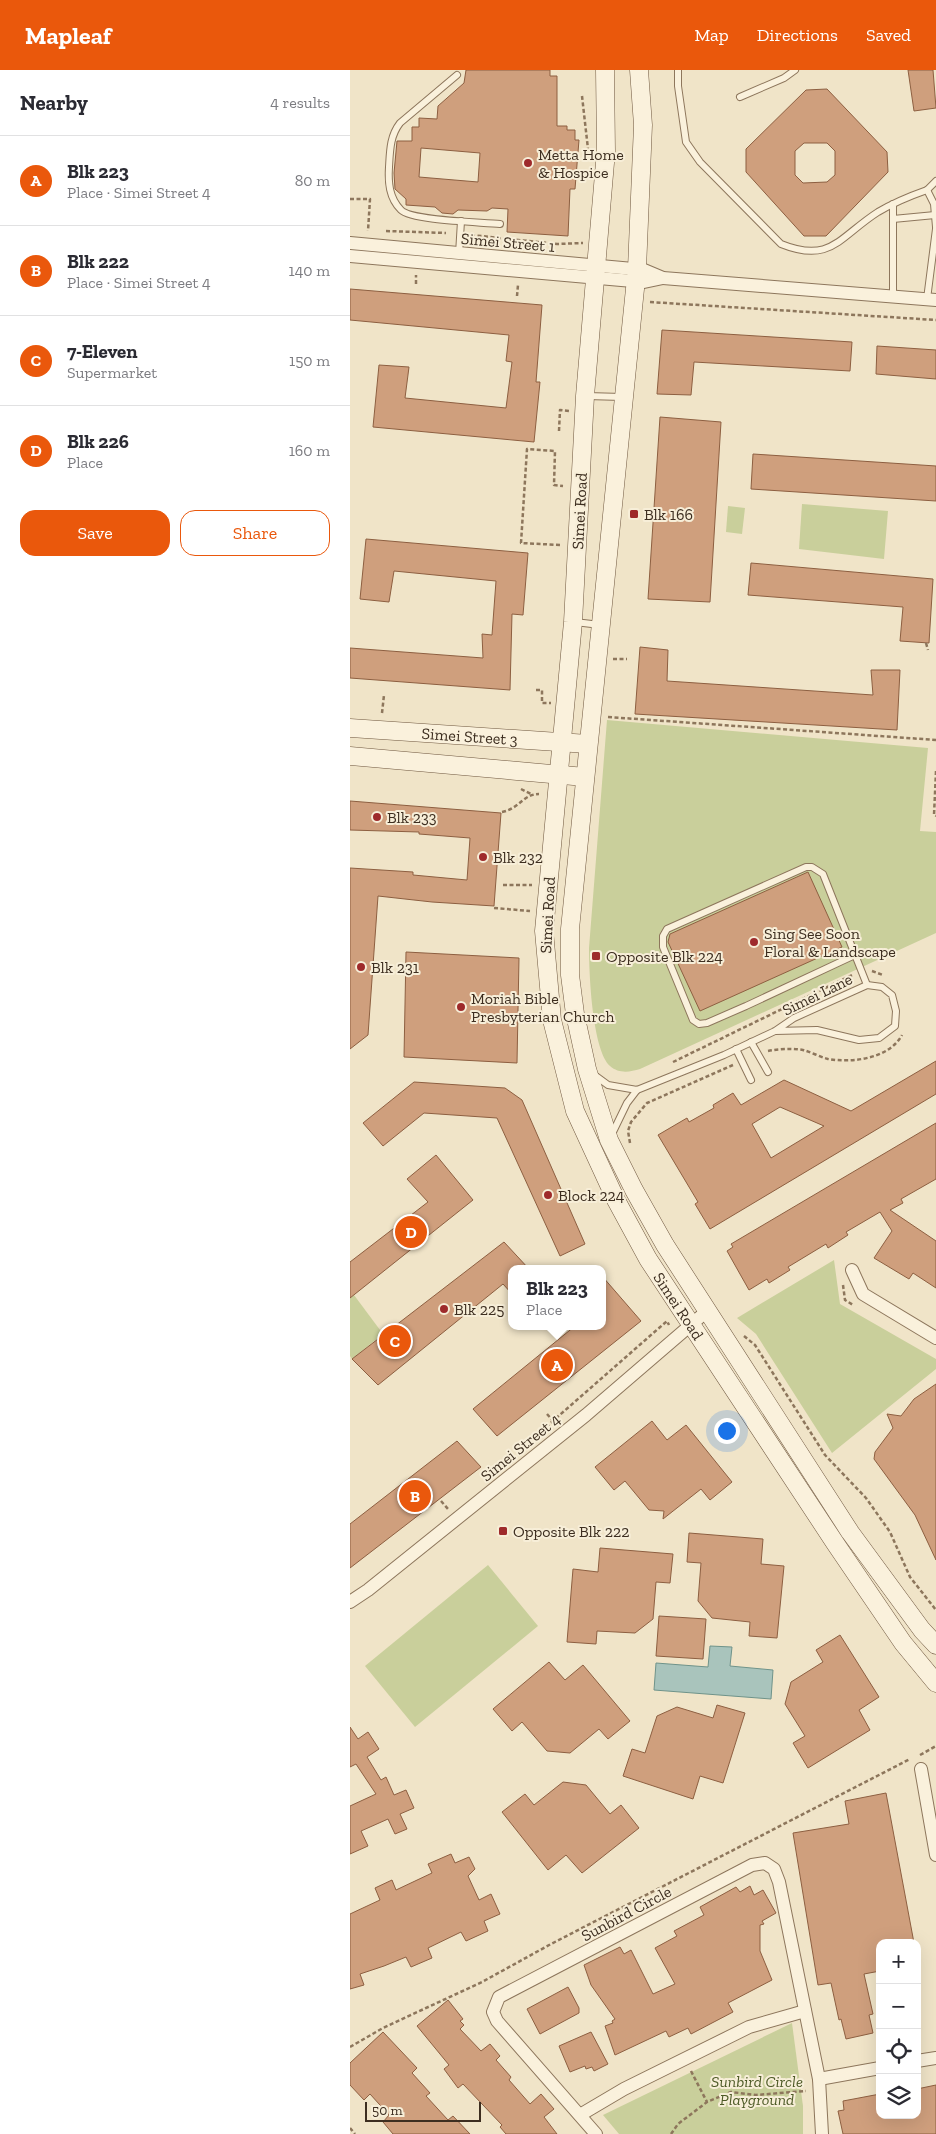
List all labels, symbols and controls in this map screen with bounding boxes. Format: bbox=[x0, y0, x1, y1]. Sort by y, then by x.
text: Mapleaf bbox=[25, 21, 111, 50]
text: Map bbox=[694, 24, 729, 46]
text: Directions bbox=[757, 24, 838, 46]
text: Saved bbox=[866, 24, 911, 46]
text: Nearby bbox=[20, 90, 88, 115]
text: 4 results bbox=[270, 93, 330, 112]
place label: Metta Home & Hospice bbox=[538, 145, 624, 182]
marker: Metta Home & Hospice bbox=[522, 157, 534, 169]
text: Blk 223 bbox=[67, 160, 129, 183]
text: A bbox=[31, 171, 42, 190]
text: 80 m bbox=[295, 171, 330, 190]
text: Place · Simei Street 4 bbox=[67, 183, 211, 202]
street label: Simei Street 1 bbox=[460, 229, 556, 256]
text: Blk 222 bbox=[67, 250, 129, 273]
text: B bbox=[31, 261, 41, 280]
text: 140 m bbox=[289, 261, 330, 280]
text: Place · Simei Street 4 bbox=[67, 273, 211, 292]
text: 7-Eleven bbox=[67, 340, 138, 363]
text: C bbox=[31, 351, 41, 370]
text: 150 m bbox=[289, 351, 330, 370]
text: Supermarket bbox=[67, 363, 157, 382]
text: Blk 226 bbox=[67, 430, 129, 453]
text: D bbox=[30, 441, 42, 460]
text: 160 m bbox=[289, 441, 330, 460]
text: Place bbox=[67, 453, 103, 472]
street label: Simei Road bbox=[568, 472, 591, 550]
place label: Blk 166 bbox=[644, 505, 693, 524]
marker: Blk 166 bbox=[628, 508, 640, 520]
button: Save bbox=[20, 510, 170, 556]
button: Share bbox=[180, 510, 330, 556]
street label: Simei Street 3 bbox=[421, 724, 518, 749]
place label: Blk 233 bbox=[387, 808, 437, 827]
marker: Blk 233 bbox=[371, 811, 383, 823]
place label: Blk 232 bbox=[493, 848, 543, 867]
marker: Blk 232 bbox=[477, 851, 489, 863]
street label: Simei Road bbox=[536, 876, 559, 954]
place label: Sing See Soon Floral & Landscape bbox=[764, 924, 896, 961]
marker: Sing See Soon Floral & Landscape bbox=[748, 936, 760, 948]
place label: Opposite Blk 224 bbox=[606, 947, 723, 966]
marker: Opposite Blk 224 bbox=[590, 950, 602, 962]
place label: Blk 231 bbox=[371, 958, 419, 977]
marker: Blk 231 bbox=[355, 961, 367, 973]
street label: Simei Lane bbox=[779, 969, 855, 1020]
place label: Moriah Bible Presbyterian Church bbox=[471, 989, 614, 1026]
marker: Moriah Bible Presbyterian Church bbox=[455, 1001, 467, 1013]
place label: Block 224 bbox=[558, 1186, 625, 1205]
marker: Block 224 bbox=[542, 1189, 554, 1201]
pin: D bbox=[395, 1213, 427, 1251]
popup bbox=[508, 1265, 606, 1330]
street label: Simei Road bbox=[649, 1269, 708, 1344]
text: Blk 223 bbox=[526, 1277, 588, 1300]
place label: Blk 225 bbox=[454, 1300, 504, 1319]
text: Place bbox=[526, 1300, 562, 1319]
marker: Blk 225 bbox=[438, 1303, 450, 1315]
pin: C bbox=[379, 1322, 411, 1360]
pin: A bbox=[541, 1346, 573, 1384]
street label: Simei Street 4 bbox=[477, 1409, 564, 1485]
your location bbox=[714, 1418, 740, 1444]
pin: B bbox=[399, 1477, 431, 1515]
place label: Opposite Blk 222 bbox=[513, 1522, 630, 1541]
marker: Opposite Blk 222 bbox=[497, 1525, 509, 1537]
street label: Sunbird Circle bbox=[578, 1882, 675, 1945]
map controls bbox=[876, 1939, 921, 2119]
button: + bbox=[876, 1939, 921, 1984]
button: − bbox=[876, 1984, 921, 2029]
button: locate bbox=[876, 2029, 921, 2074]
park label: Sunbird Circle Playground bbox=[711, 2072, 803, 2109]
button: layers bbox=[876, 2074, 921, 2119]
scale bar bbox=[365, 2099, 481, 2122]
text: 50 m bbox=[372, 2102, 403, 2119]

